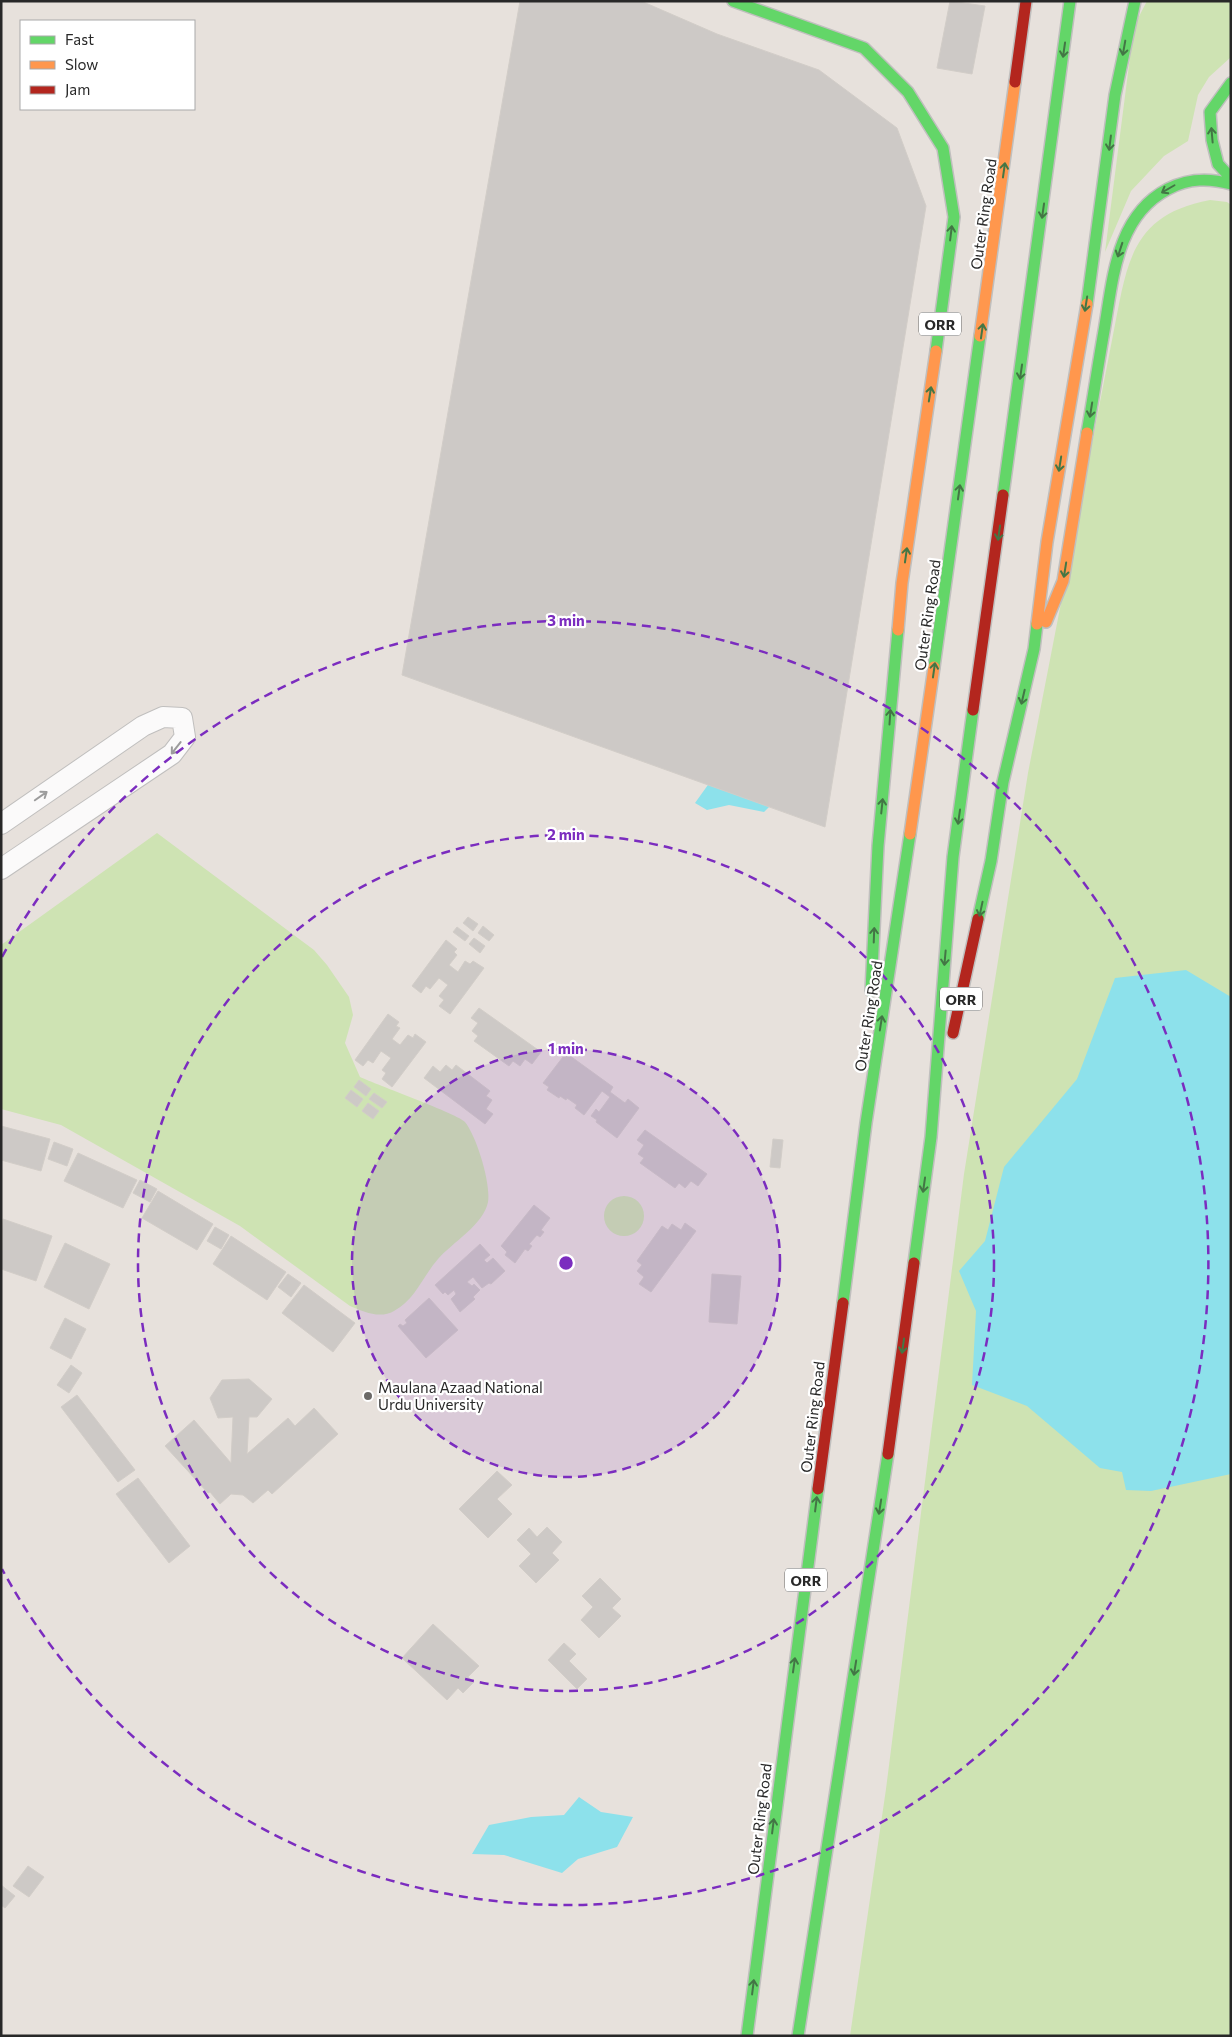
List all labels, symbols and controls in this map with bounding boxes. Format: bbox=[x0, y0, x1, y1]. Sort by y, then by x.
legend bbox=[20, 20, 195, 110]
text: Fast bbox=[65, 30, 94, 48]
one-way arrow bbox=[1119, 39, 1128, 55]
one-way arrow bbox=[1059, 41, 1069, 57]
text: Slow bbox=[65, 55, 98, 73]
text: Jam bbox=[65, 80, 90, 98]
one-way arrow bbox=[1207, 128, 1217, 144]
one-way arrow bbox=[1105, 135, 1115, 151]
street label: Outer Ring Road bbox=[966, 157, 1000, 271]
one-way arrow bbox=[999, 162, 1009, 178]
one-way arrow bbox=[1160, 184, 1175, 194]
one-way arrow bbox=[1038, 202, 1048, 218]
one-way arrow bbox=[947, 226, 957, 242]
one-way arrow bbox=[1115, 242, 1125, 258]
one-way arrow bbox=[1081, 295, 1091, 311]
road number: ORR bbox=[919, 312, 961, 336]
one-way arrow bbox=[977, 323, 987, 339]
one-way arrow bbox=[1016, 363, 1026, 379]
one-way arrow bbox=[925, 387, 935, 403]
one-way arrow bbox=[1086, 401, 1096, 417]
one-way arrow bbox=[1054, 456, 1064, 472]
one-way arrow bbox=[955, 484, 965, 500]
one-way arrow bbox=[994, 524, 1004, 540]
one-way arrow bbox=[901, 548, 911, 564]
street label: Outer Ring Road bbox=[910, 558, 944, 672]
one-way arrow bbox=[1060, 562, 1070, 578]
text: 3 min bbox=[547, 611, 585, 629]
one-way arrow bbox=[930, 662, 940, 678]
one-way arrow bbox=[1018, 688, 1027, 704]
one-way arrow bbox=[885, 709, 894, 725]
one-way arrow bbox=[171, 741, 182, 754]
one-way arrow bbox=[34, 791, 48, 801]
one-way arrow bbox=[877, 798, 887, 814]
one-way arrow bbox=[954, 808, 964, 824]
text: 2 min bbox=[547, 825, 585, 843]
one-way arrow bbox=[975, 900, 985, 916]
one-way arrow bbox=[869, 927, 878, 943]
one-way arrow bbox=[940, 949, 950, 965]
street label: Outer Ring Road bbox=[850, 959, 886, 1073]
road number: ORR bbox=[940, 988, 982, 1011]
one-way arrow bbox=[877, 1016, 887, 1032]
text: 1 min bbox=[548, 1039, 584, 1057]
one-way arrow bbox=[919, 1177, 929, 1193]
centre of rings bbox=[557, 1254, 575, 1272]
one-way arrow bbox=[898, 1338, 908, 1354]
street label: Outer Ring Road bbox=[796, 1360, 828, 1474]
place label: Maulana Azaad National Urdu University bbox=[378, 1378, 543, 1413]
marker: Maulana Azaad National Urdu University bbox=[362, 1390, 374, 1402]
one-way arrow bbox=[811, 1496, 821, 1512]
one-way arrow bbox=[874, 1499, 884, 1515]
road number: ORR bbox=[785, 1568, 827, 1592]
one-way arrow bbox=[789, 1657, 799, 1673]
one-way arrow bbox=[849, 1659, 859, 1675]
street label: Outer Ring Road bbox=[743, 1762, 775, 1876]
one-way arrow bbox=[768, 1818, 778, 1834]
one-way arrow bbox=[748, 1980, 758, 1996]

